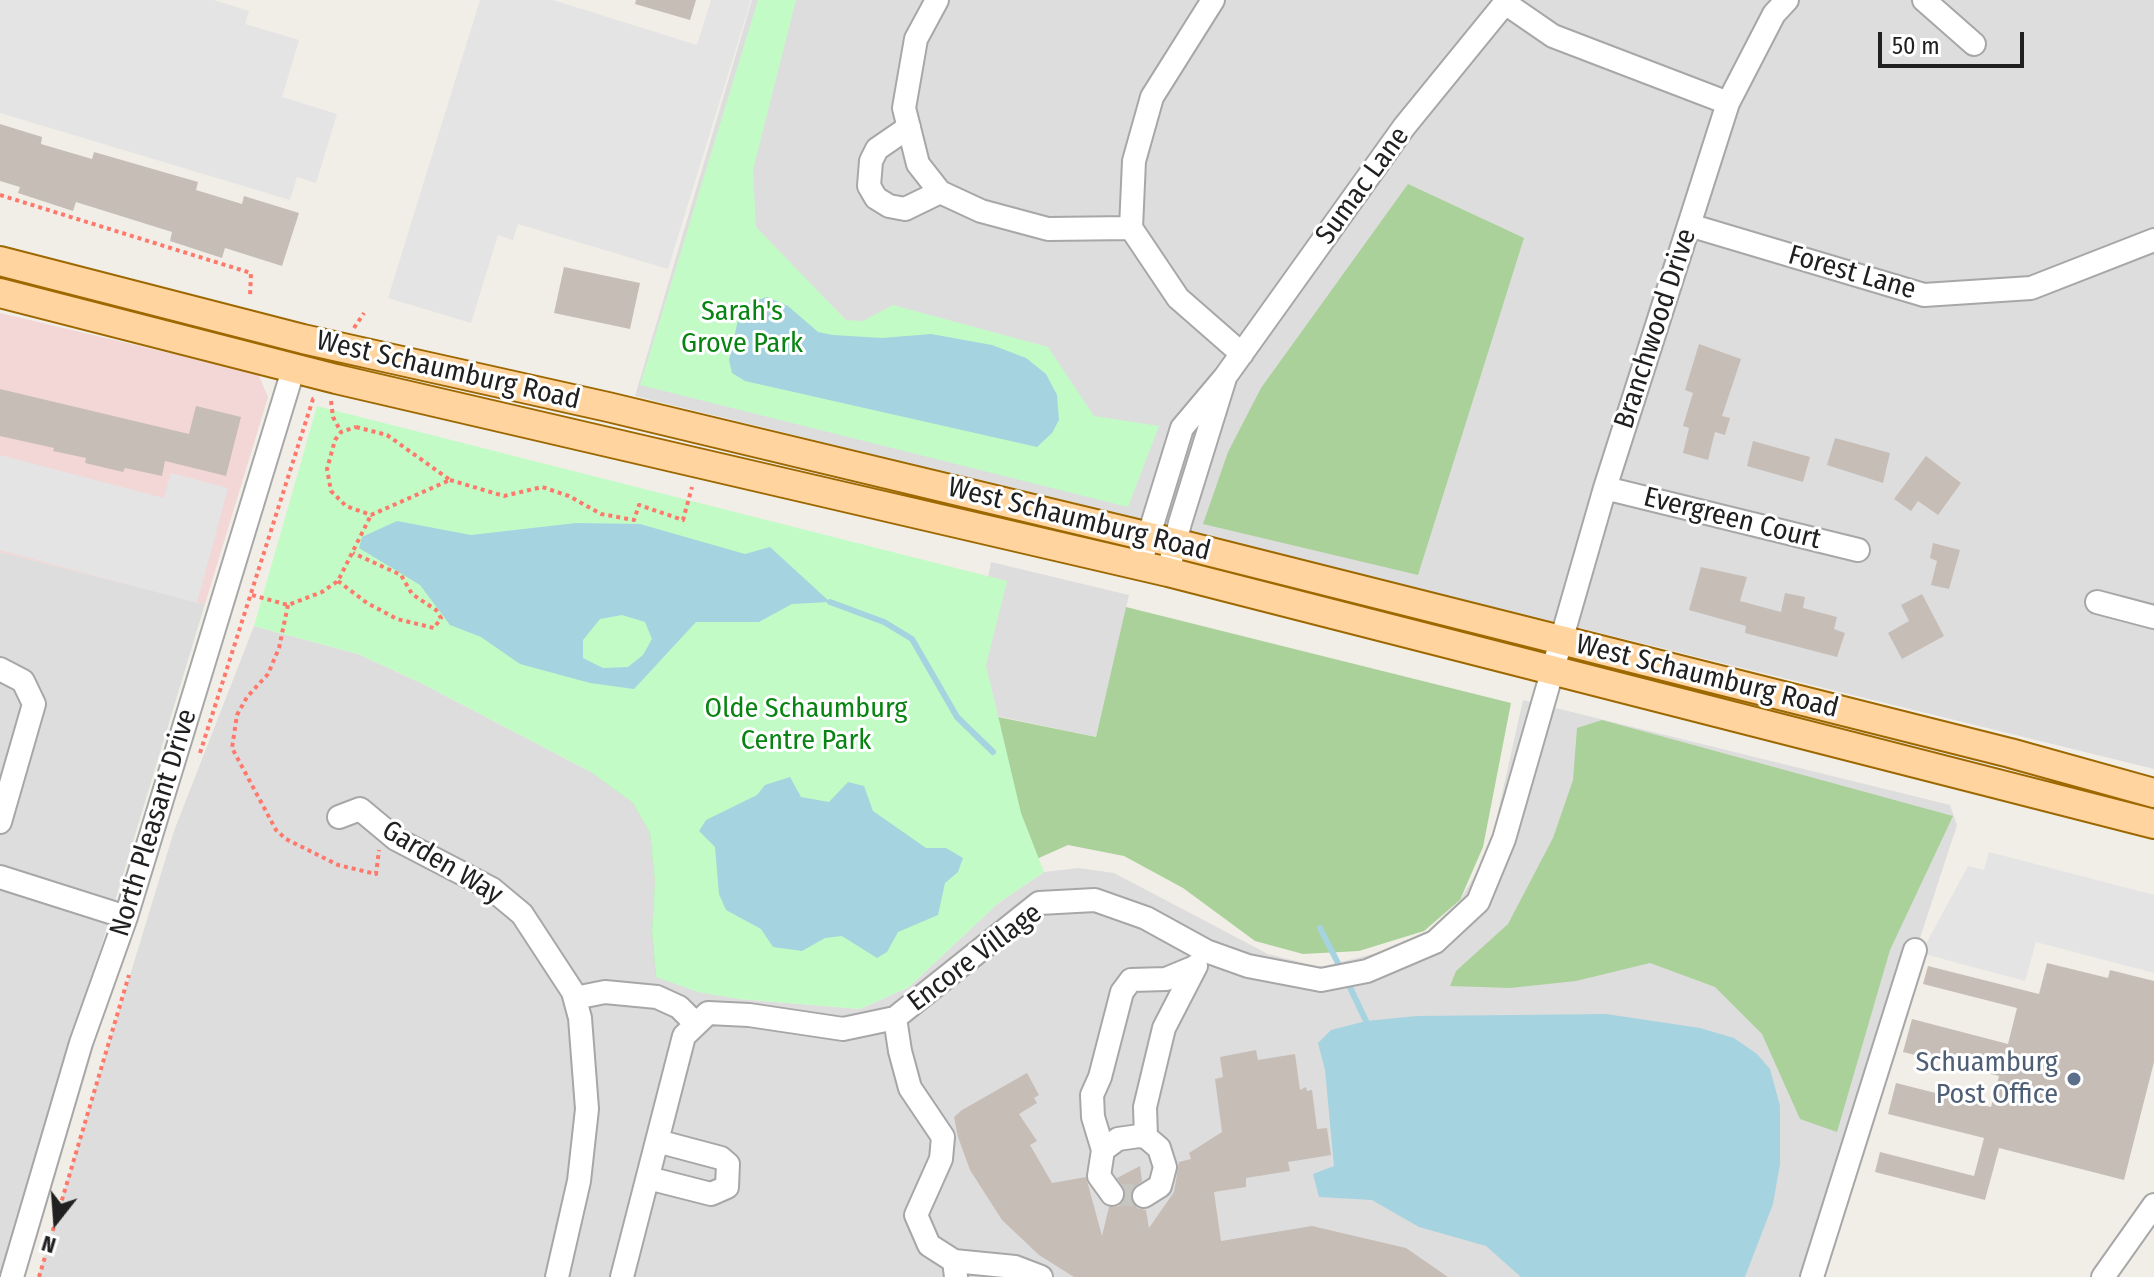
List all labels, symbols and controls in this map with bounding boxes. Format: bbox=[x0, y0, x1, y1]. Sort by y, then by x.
scale bar bbox=[1882, 16, 2028, 66]
text: 50 m bbox=[1892, 32, 1940, 60]
street label: Sumac Lane bbox=[1309, 121, 1417, 251]
street label: Branchwood Drive bbox=[1608, 225, 1704, 433]
street label: Forest Lane bbox=[1784, 239, 1920, 307]
park label: Sarah's Grove Park bbox=[681, 295, 803, 361]
street label: West Schaumburg Road bbox=[313, 324, 583, 418]
street label: West Schaumburg Road bbox=[944, 471, 1214, 569]
street label: Evergreen Court bbox=[1640, 481, 1824, 557]
street label: West Schaumburg Road bbox=[1572, 628, 1842, 726]
park label: Olde Schaumburg Centre Park bbox=[705, 692, 907, 758]
street label: North Pleasant Drive bbox=[103, 705, 205, 941]
street label: Garden Way bbox=[376, 814, 508, 912]
street label: Encore Village bbox=[901, 897, 1049, 1019]
place label: Schuamburg Post Office bbox=[1915, 1046, 2058, 1112]
marker: Schuamburg Post Office bbox=[2065, 1070, 2083, 1088]
north arrow bbox=[16, 1181, 96, 1261]
text: N bbox=[39, 1230, 59, 1259]

